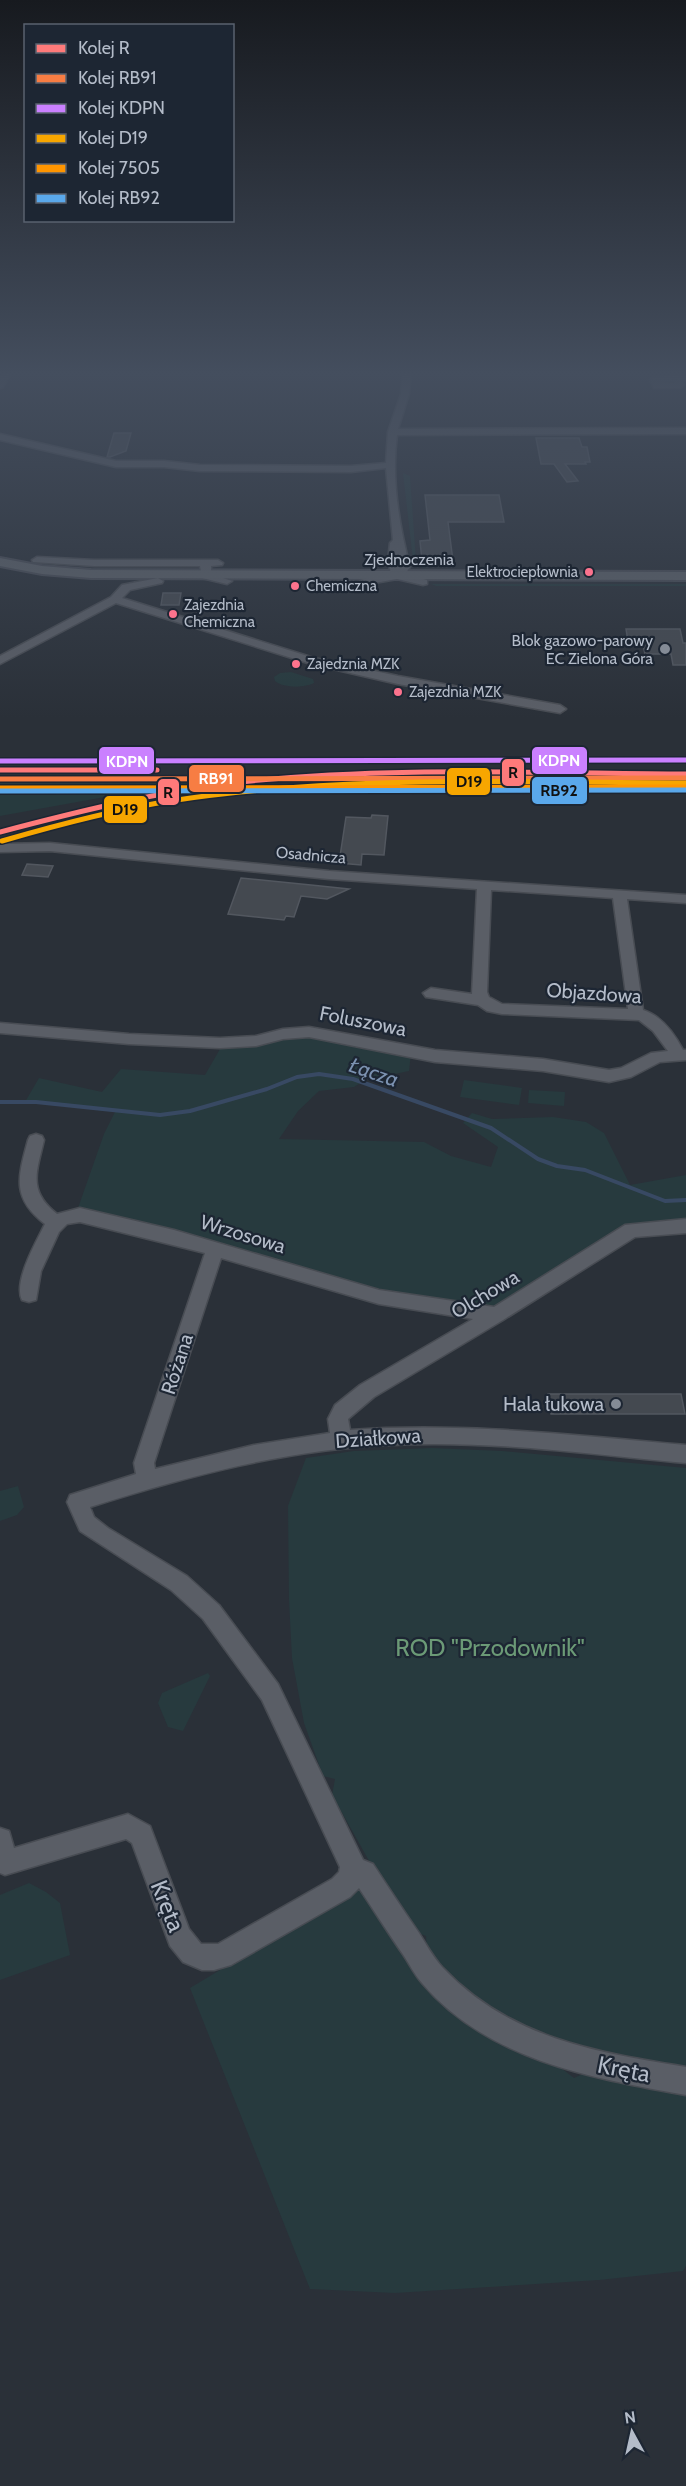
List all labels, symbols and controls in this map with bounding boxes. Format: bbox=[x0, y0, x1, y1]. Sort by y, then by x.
legend bbox=[24, 24, 234, 222]
text: Kolej R bbox=[78, 37, 130, 59]
text: Kolej RB91 bbox=[78, 67, 156, 89]
text: Kolej KDPN bbox=[78, 97, 165, 119]
text: Kolej D19 bbox=[78, 127, 148, 149]
text: Kolej 7505 bbox=[78, 157, 160, 179]
text: Kolej RB92 bbox=[78, 187, 160, 209]
street label: Zjednoczenia bbox=[364, 550, 454, 569]
place label: Elektrociepłownia bbox=[467, 563, 579, 581]
marker: Elektrociepłownia bbox=[583, 566, 595, 578]
place label: Chemiczna bbox=[306, 577, 378, 595]
marker: Chemiczna bbox=[289, 580, 301, 592]
place label: Zajezdnia Chemiczna bbox=[184, 596, 256, 631]
marker: Zajezdnia Chemiczna bbox=[167, 608, 179, 620]
place label: Blok gazowo-parowy EC Zielona Góra bbox=[512, 631, 653, 668]
marker: Blok gazowo-parowy EC Zielona Góra bbox=[658, 642, 672, 656]
place label: Zajedznia MZK bbox=[307, 655, 400, 673]
marker: Zajedznia MZK bbox=[290, 658, 302, 670]
place label: Zajezdnia MZK bbox=[409, 683, 502, 701]
marker: Zajezdnia MZK bbox=[392, 686, 404, 698]
line badge: KDPN bbox=[98, 746, 155, 775]
line badge: KDPN bbox=[531, 746, 588, 775]
text: KDPN bbox=[538, 751, 580, 770]
text: KDPN bbox=[106, 752, 148, 771]
line badge: R bbox=[501, 758, 525, 787]
text: R bbox=[508, 763, 518, 782]
line badge: RB91 bbox=[188, 764, 245, 793]
line badge: D19 bbox=[446, 767, 491, 796]
text: RB91 bbox=[199, 769, 233, 788]
text: D19 bbox=[456, 772, 482, 791]
line badge: RB92 bbox=[531, 776, 588, 805]
line badge: R bbox=[157, 778, 180, 806]
text: RB92 bbox=[540, 781, 578, 800]
text: R bbox=[163, 783, 173, 802]
line badge: D19 bbox=[103, 795, 148, 824]
text: D19 bbox=[112, 800, 138, 819]
street label: Osadnicza bbox=[275, 842, 347, 868]
street label: Objazdowa bbox=[546, 978, 643, 1008]
street label: Foluszowa bbox=[317, 1001, 409, 1041]
water label: Łącza bbox=[346, 1052, 402, 1092]
street label: Wrzosowa bbox=[197, 1210, 289, 1258]
street label: Olchowa bbox=[447, 1264, 524, 1324]
street label: Różana bbox=[156, 1330, 198, 1397]
place label: Hala łukowa bbox=[503, 1392, 604, 1416]
marker: Hala łukowa bbox=[609, 1397, 623, 1411]
street label: Działkowa bbox=[334, 1423, 422, 1453]
park label: ROD "Przodownik" bbox=[395, 1633, 585, 1662]
street label: Kręta bbox=[145, 1876, 192, 1936]
street label: Kręta bbox=[595, 2050, 653, 2088]
north arrow bbox=[602, 2402, 662, 2462]
text: N bbox=[623, 2407, 637, 2428]

